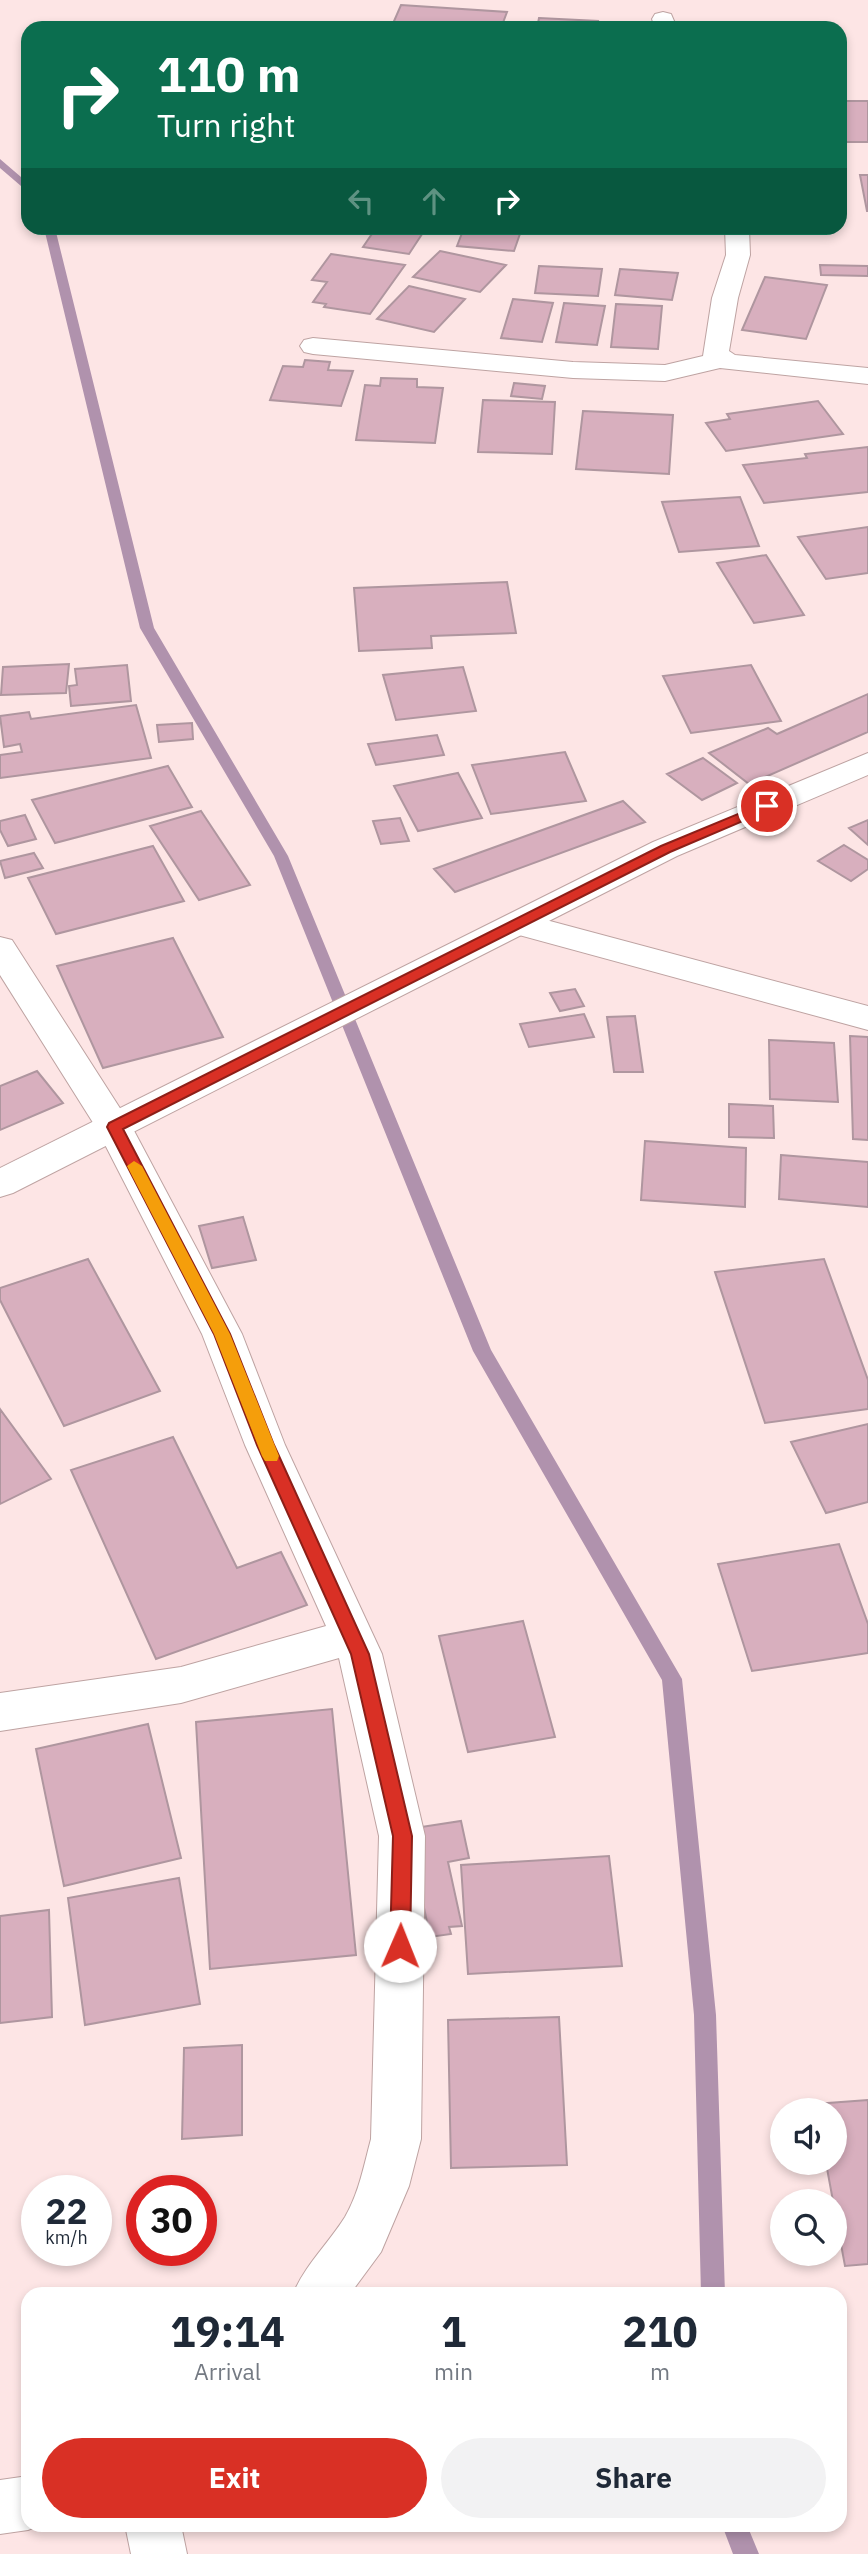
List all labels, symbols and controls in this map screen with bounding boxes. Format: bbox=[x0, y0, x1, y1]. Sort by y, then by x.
text: 110 m bbox=[157, 42, 301, 105]
icon: right bbox=[42, 49, 133, 140]
text: Turn right bbox=[157, 104, 295, 146]
icon: left bbox=[342, 182, 380, 220]
icon: ahead bbox=[415, 182, 453, 220]
icon: right bbox=[488, 182, 526, 220]
pin bbox=[737, 776, 797, 836]
icon: arrive bbox=[748, 787, 786, 825]
position arrow bbox=[363, 1909, 437, 1983]
map controls bbox=[770, 2098, 847, 2266]
button: sound bbox=[770, 2098, 847, 2175]
speed limit sign: 30 bbox=[126, 2175, 217, 2266]
text: 22 bbox=[45, 2188, 88, 2234]
button: search bbox=[770, 2189, 847, 2266]
text: km/h bbox=[45, 2226, 88, 2249]
text: 19:14 bbox=[170, 2304, 285, 2359]
text: 1 bbox=[441, 2304, 466, 2359]
text: 210 bbox=[622, 2304, 698, 2359]
text: Arrival bbox=[194, 2356, 261, 2386]
text: min bbox=[434, 2356, 473, 2386]
text: m bbox=[650, 2356, 670, 2386]
button: Exit bbox=[42, 2438, 427, 2518]
button: Share bbox=[441, 2438, 826, 2518]

